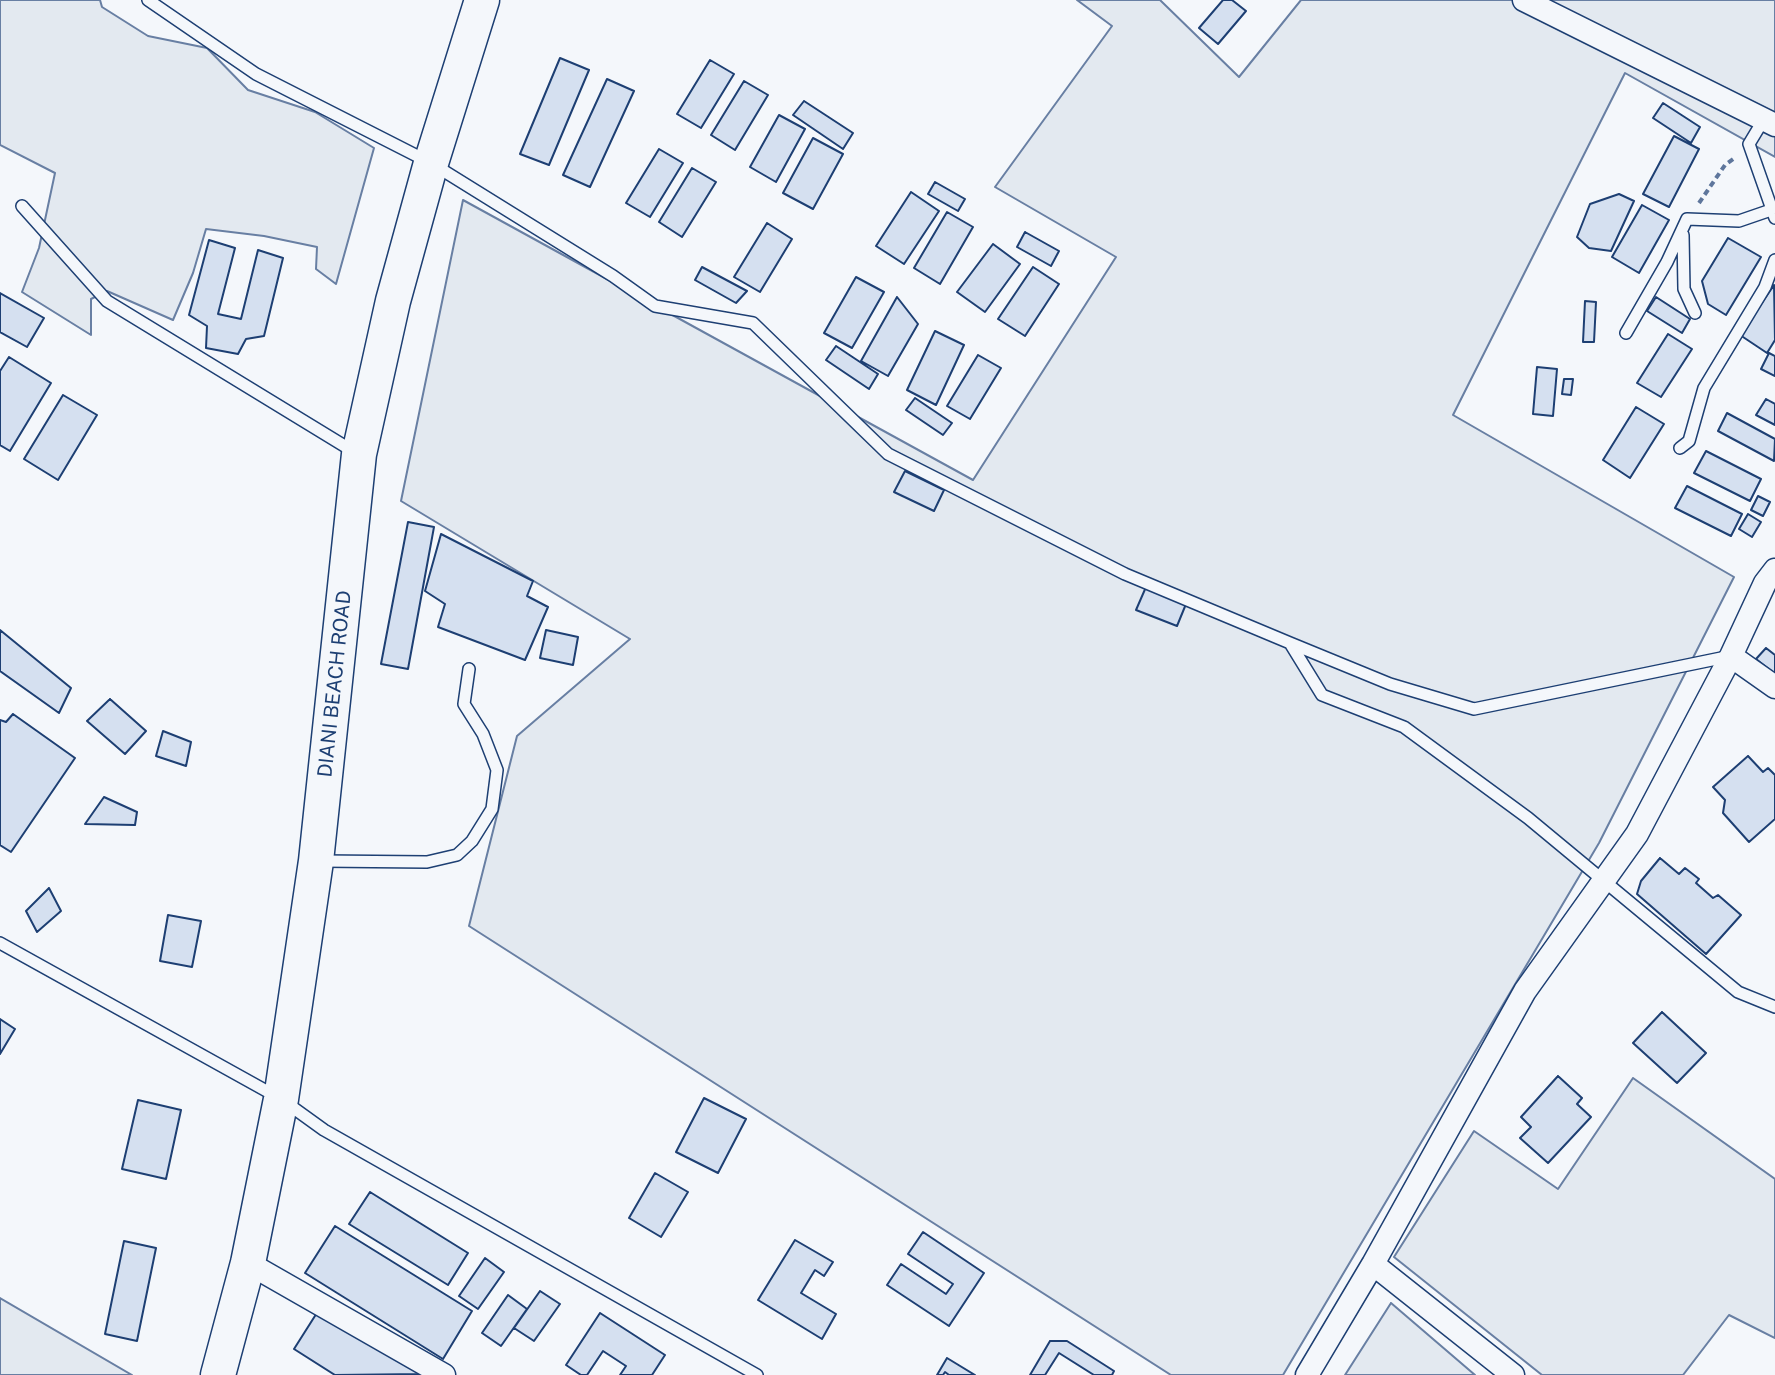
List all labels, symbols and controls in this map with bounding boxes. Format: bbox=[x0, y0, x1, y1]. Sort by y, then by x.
street label: DIANI BEACH ROAD bbox=[313, 589, 357, 779]

